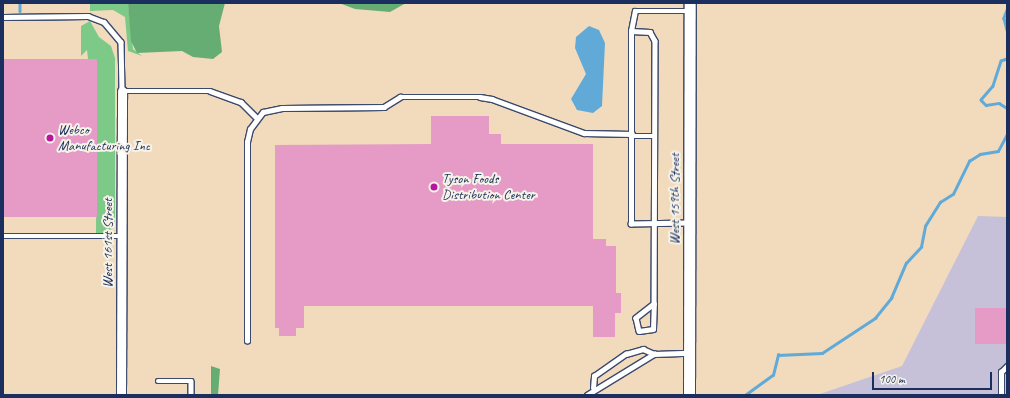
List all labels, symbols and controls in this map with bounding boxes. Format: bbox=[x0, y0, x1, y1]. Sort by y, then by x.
place label: Webco Manufacturing Inc bbox=[58, 122, 150, 154]
marker: Webco Manufacturing Inc bbox=[45, 133, 55, 143]
street label: West 159th Street bbox=[667, 153, 683, 245]
place label: Tyson Foods Distribution Center bbox=[442, 171, 535, 204]
marker: Tyson Foods Distribution Center bbox=[429, 182, 439, 192]
street label: West 161st Street bbox=[100, 198, 116, 288]
scale bar bbox=[874, 364, 994, 390]
text: 100 m bbox=[879, 371, 905, 387]

